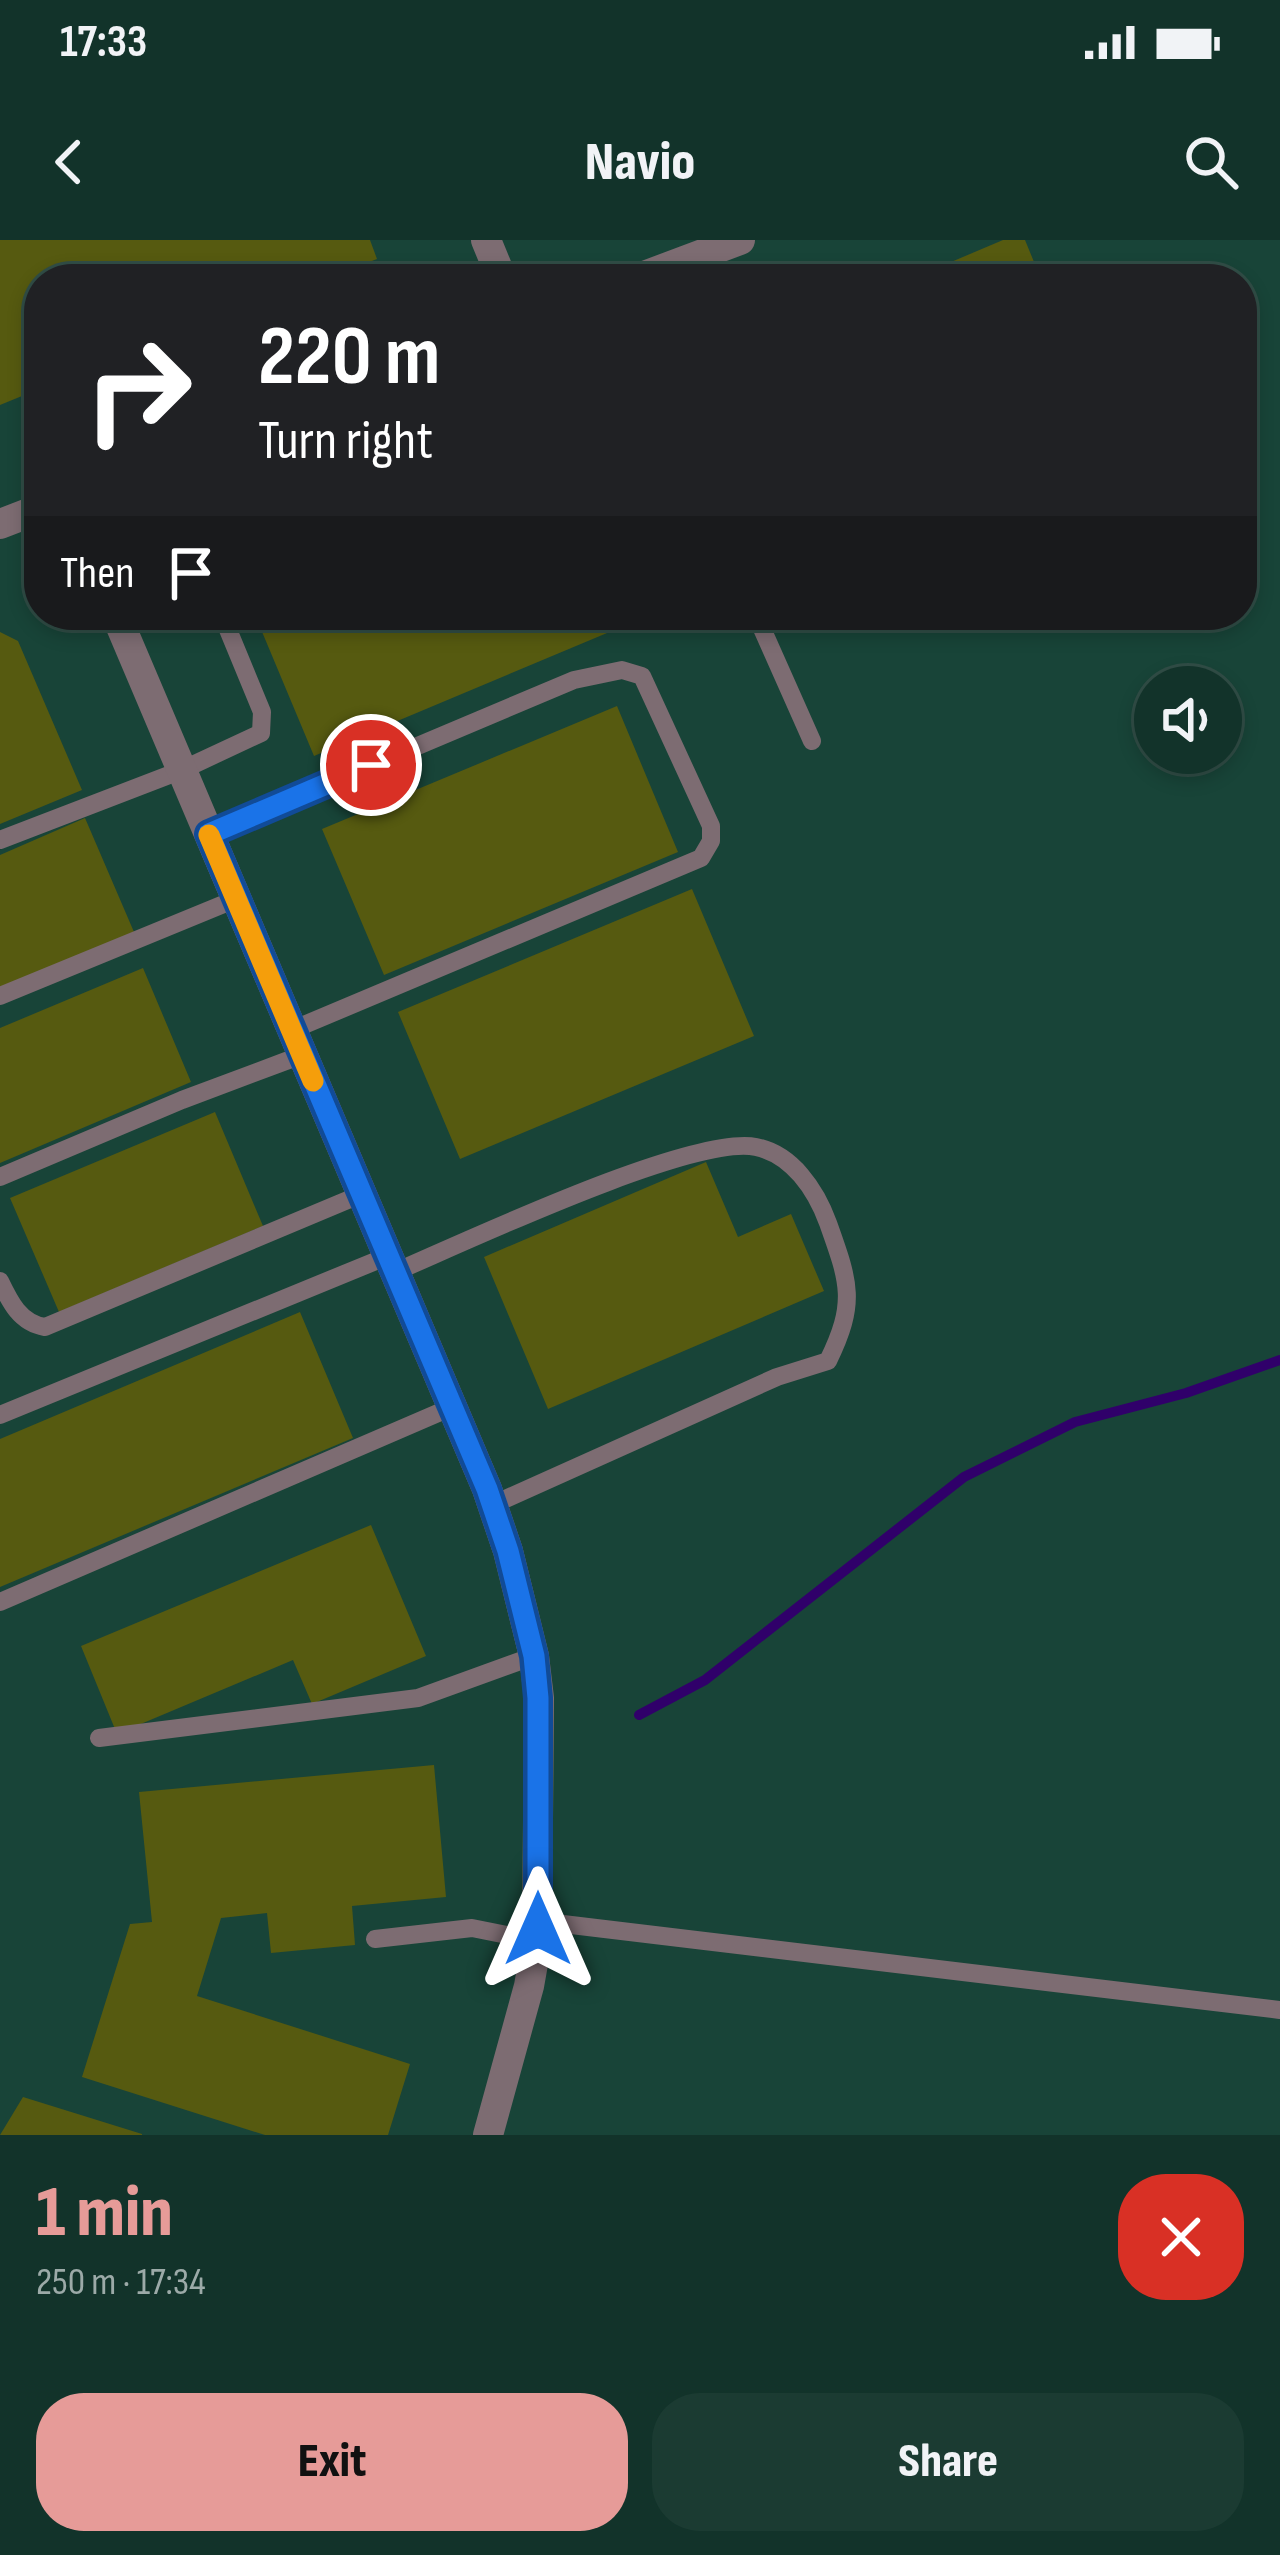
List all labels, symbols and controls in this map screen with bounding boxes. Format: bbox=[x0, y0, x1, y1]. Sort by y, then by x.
text: 17:33 bbox=[60, 15, 147, 70]
icon: back bbox=[36, 129, 102, 195]
icon: search bbox=[1178, 129, 1244, 195]
text: Navio bbox=[585, 130, 695, 195]
text: 220 m bbox=[258, 307, 440, 408]
icon: right bbox=[60, 312, 216, 468]
text: Turn right bbox=[258, 409, 433, 474]
icon: arrive bbox=[158, 540, 224, 606]
text: Then bbox=[60, 546, 134, 601]
map controls bbox=[1134, 666, 1242, 774]
button: sound bbox=[1134, 666, 1242, 774]
pin bbox=[320, 714, 422, 816]
icon: arrive bbox=[338, 732, 404, 798]
position arrow bbox=[475, 1866, 601, 1992]
text: 1 min bbox=[36, 2170, 173, 2257]
button: close bbox=[1118, 2174, 1244, 2300]
text: 250 m · 17:34 bbox=[36, 2259, 206, 2306]
button: Exit bbox=[36, 2393, 628, 2531]
button: Share bbox=[652, 2393, 1244, 2531]

